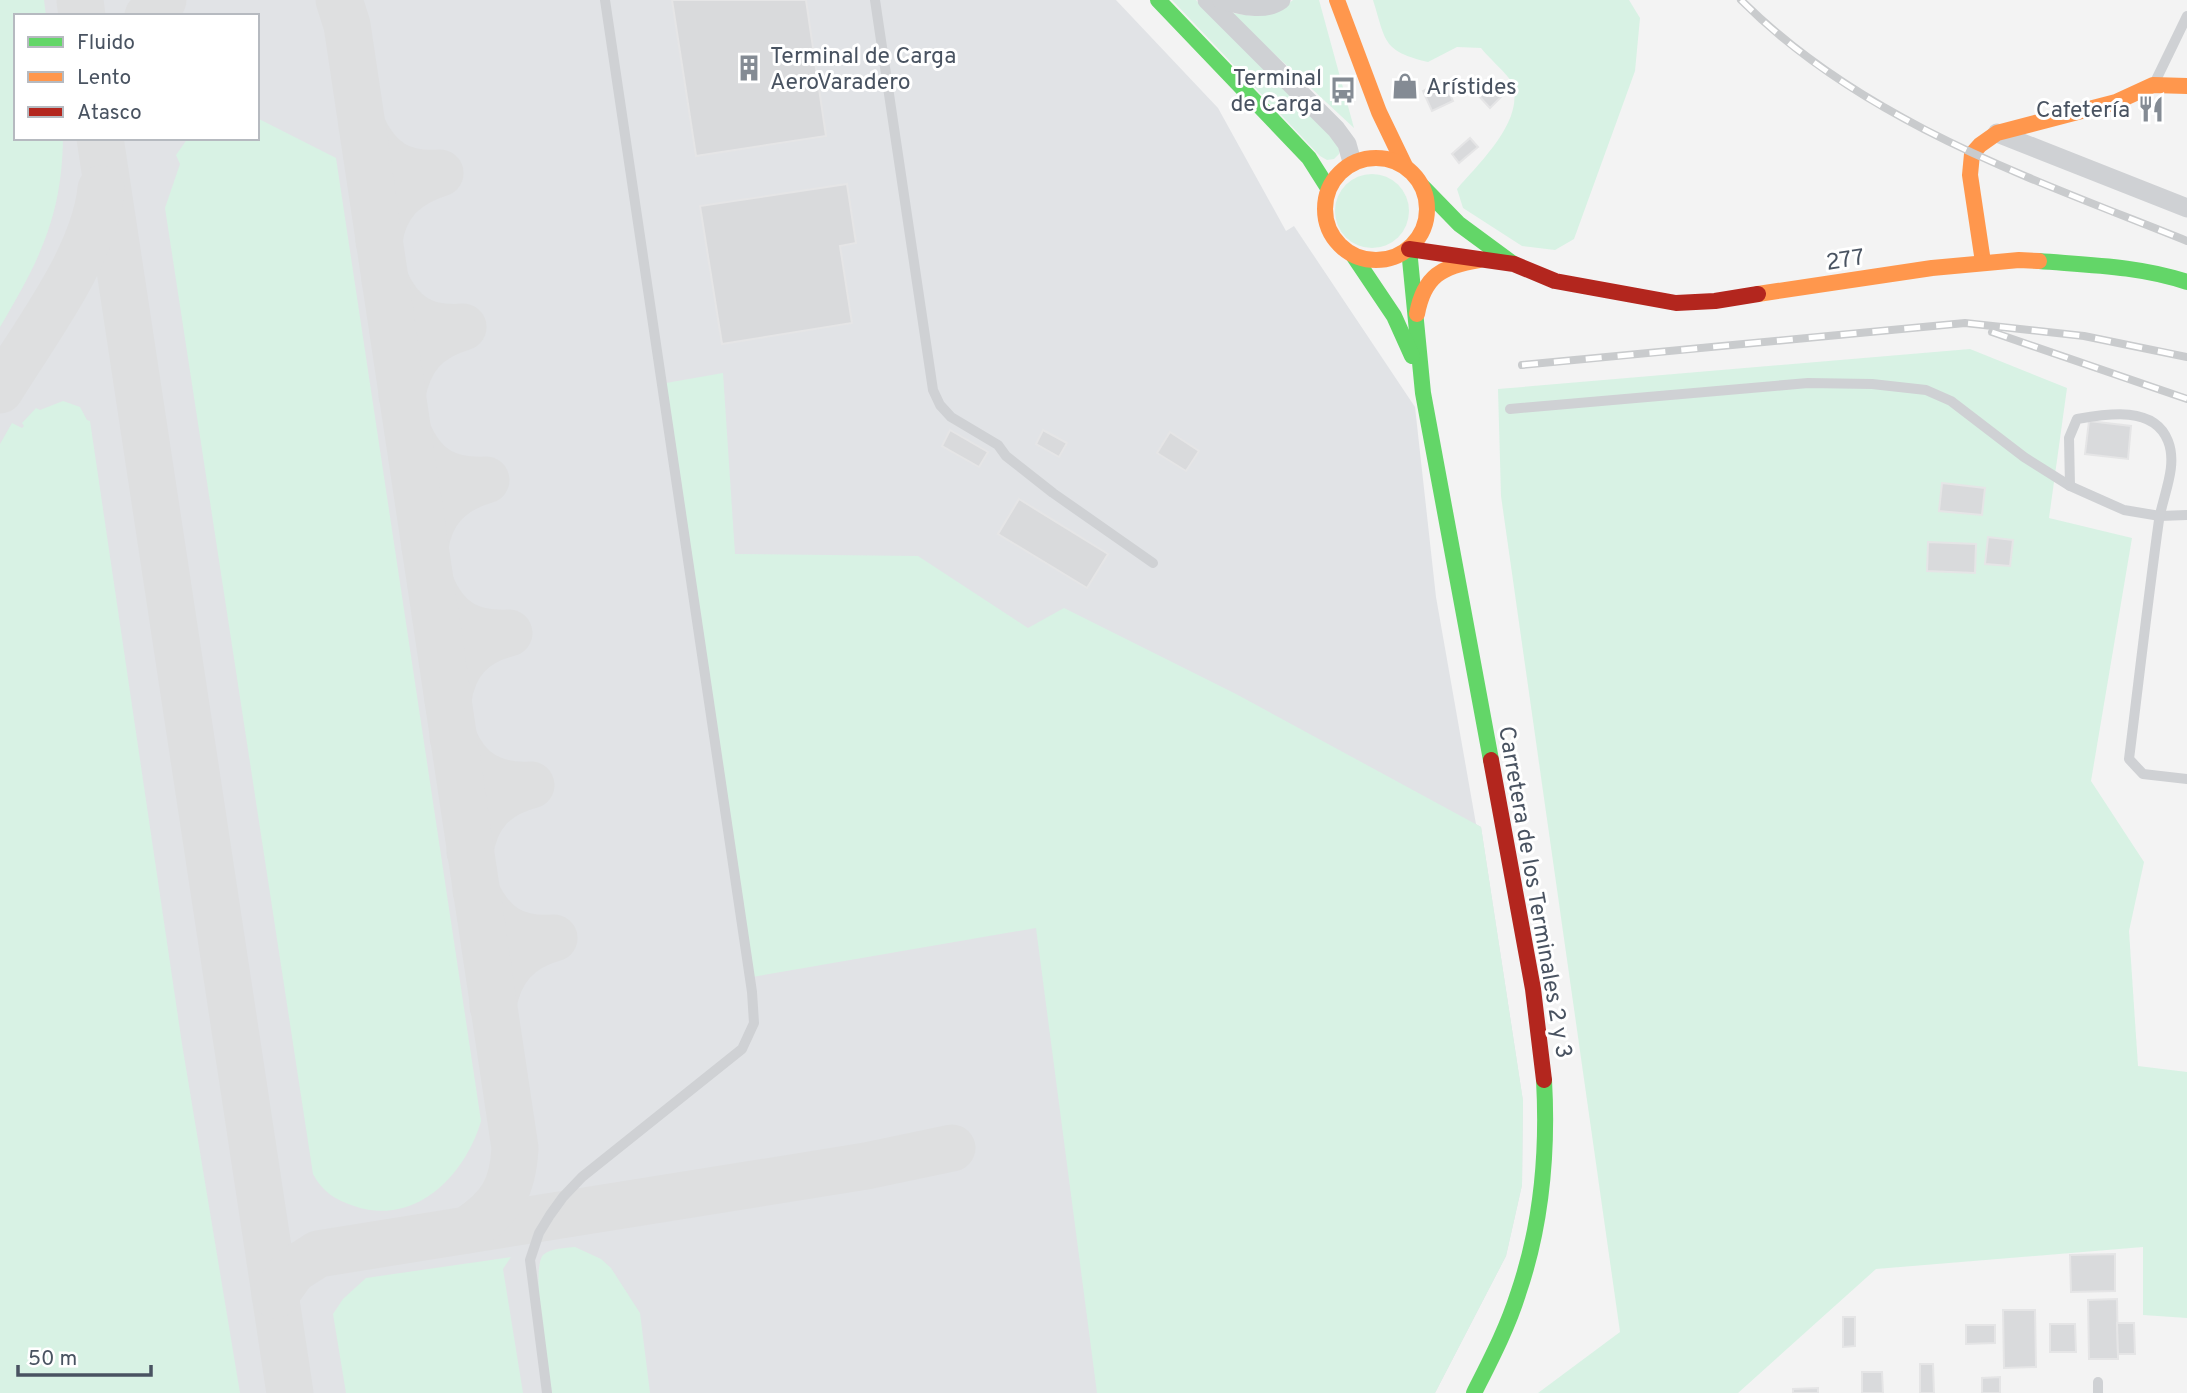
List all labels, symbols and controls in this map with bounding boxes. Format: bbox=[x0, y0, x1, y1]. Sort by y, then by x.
legend bbox=[14, 14, 259, 140]
text: Fluido bbox=[77, 30, 135, 57]
place label: Terminal de Carga AeroVaradero bbox=[770, 43, 956, 98]
building icon: Terminal de Carga AeroVaradero bbox=[734, 53, 764, 83]
text: Lento bbox=[77, 65, 131, 92]
place label: Terminal de Carga bbox=[1230, 65, 1322, 120]
shop icon: Arístides bbox=[1390, 71, 1420, 101]
place label: Arístides bbox=[1426, 74, 1517, 103]
bus stop icon: Terminal de Carga bbox=[1328, 75, 1358, 105]
restaurant icon: Cafetería bbox=[2136, 94, 2166, 124]
place label: Cafetería bbox=[2036, 97, 2130, 126]
text: Atasco bbox=[77, 100, 142, 127]
street label: 277 bbox=[1824, 244, 1867, 279]
street label: Carretera de los Terminales 2 y 3 bbox=[1490, 724, 1577, 1061]
scale bar bbox=[18, 1334, 150, 1378]
text: 50 m bbox=[28, 1346, 77, 1373]

